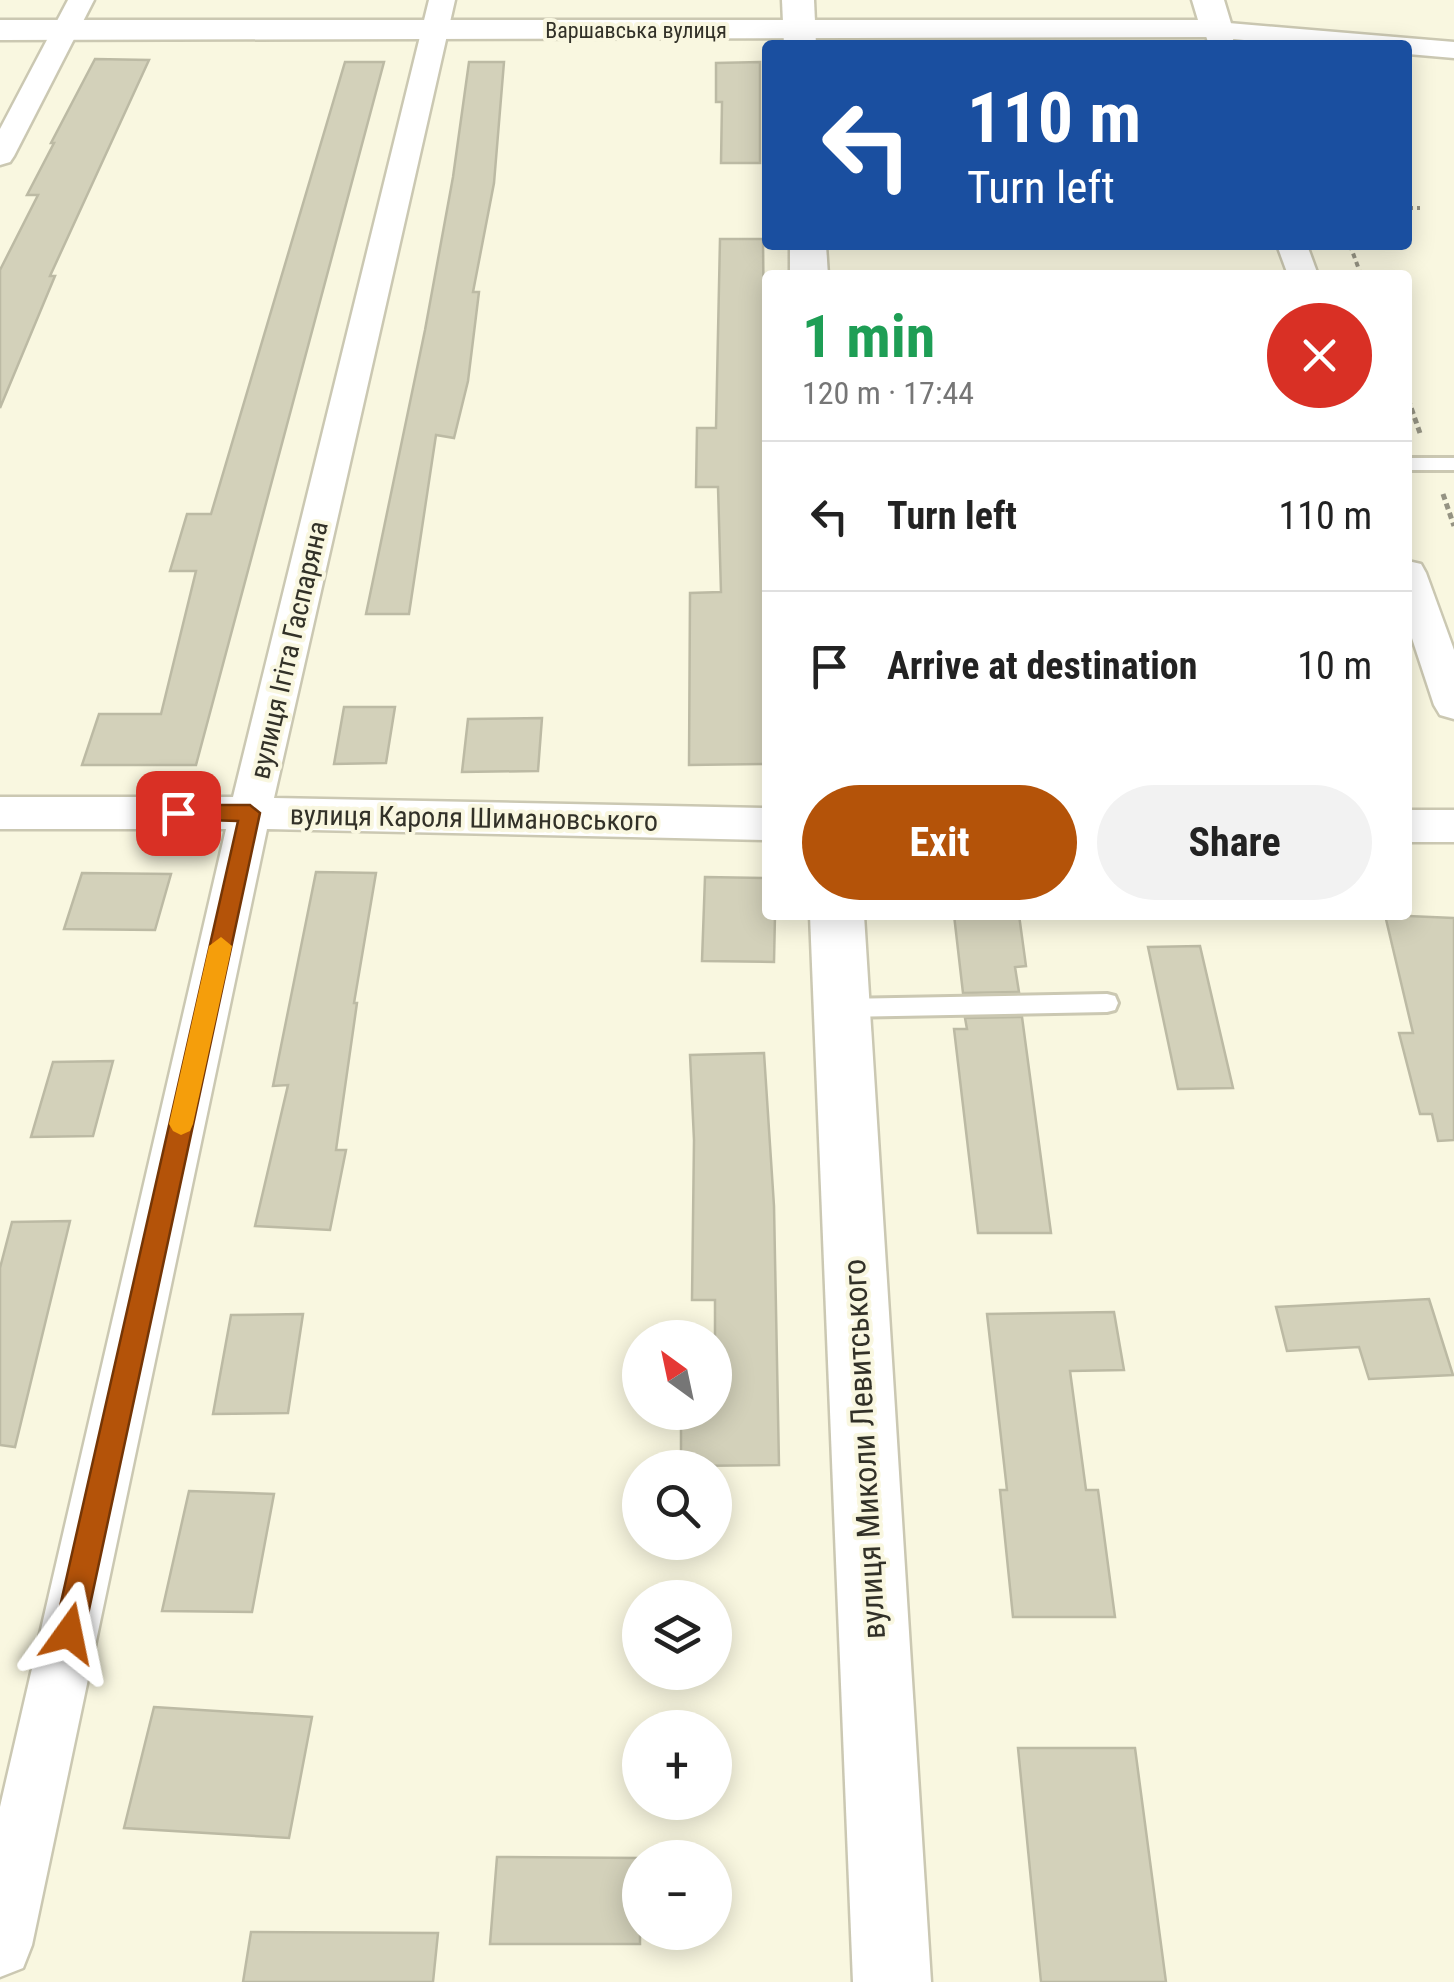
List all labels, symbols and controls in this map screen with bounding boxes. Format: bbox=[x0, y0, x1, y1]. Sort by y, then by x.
street label: Варшавська вулиця bbox=[545, 18, 727, 43]
text: 110 m bbox=[967, 77, 1141, 159]
icon: left bbox=[802, 80, 932, 210]
text: Turn left bbox=[967, 161, 1115, 214]
text: 1 min bbox=[802, 301, 935, 372]
button: close bbox=[1267, 303, 1372, 408]
text: 120 m · 17:44 bbox=[802, 374, 974, 412]
icon: left bbox=[802, 489, 857, 544]
text: Turn left bbox=[887, 494, 1017, 538]
text: 110 m bbox=[1278, 494, 1372, 538]
street label: вулиця Ігіта Гаспаряна bbox=[243, 518, 335, 782]
icon: arrive bbox=[802, 639, 857, 694]
text: Arrive at destination bbox=[887, 644, 1197, 688]
text: 10 m bbox=[1297, 644, 1372, 688]
pin bbox=[136, 771, 221, 856]
button: Exit bbox=[802, 785, 1077, 900]
button: Share bbox=[1097, 785, 1372, 900]
icon: arrive bbox=[151, 786, 206, 841]
street label: вулиця Кароля Шимановського bbox=[290, 798, 658, 838]
street label: вулиця Миколи Левитського bbox=[835, 1258, 893, 1640]
north arrow bbox=[622, 1320, 732, 1430]
map controls bbox=[622, 1320, 732, 1950]
button: search bbox=[622, 1450, 732, 1560]
button: layers bbox=[622, 1580, 732, 1690]
position arrow bbox=[17, 1581, 121, 1685]
button: + bbox=[622, 1710, 732, 1820]
button: − bbox=[622, 1840, 732, 1950]

